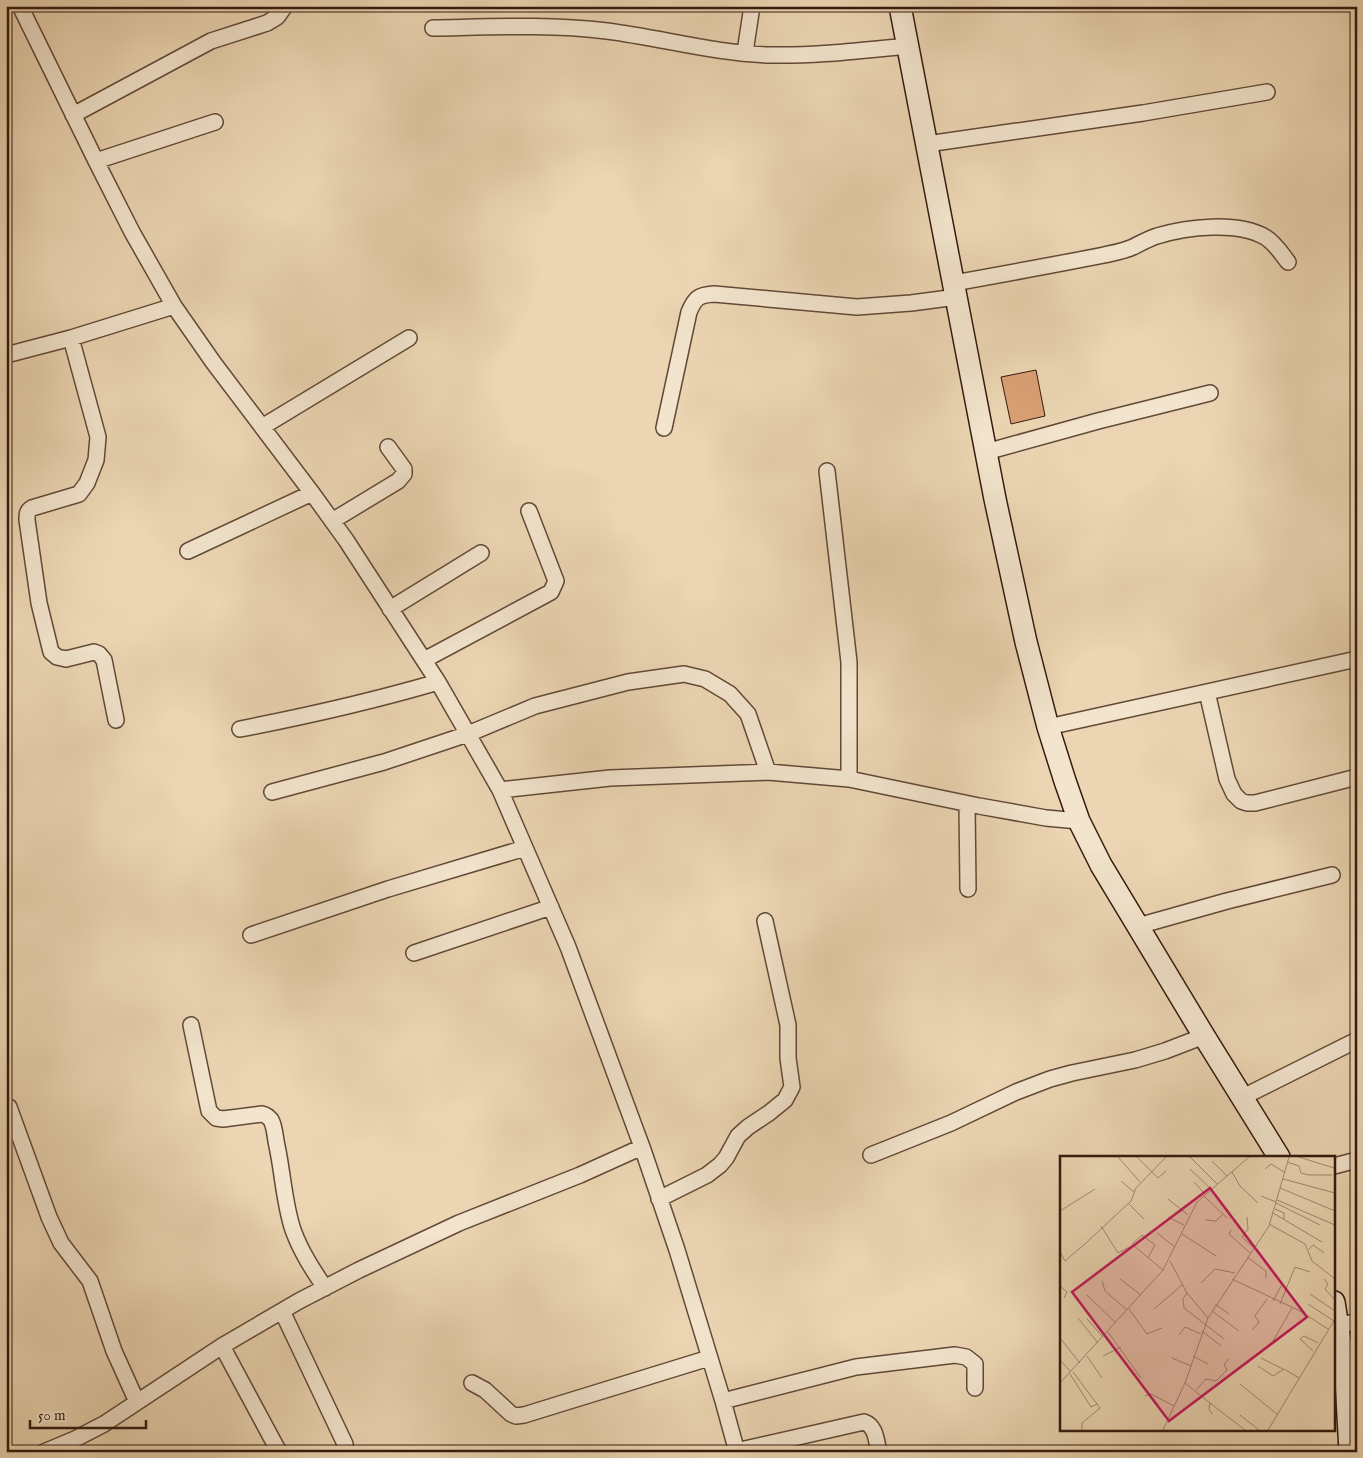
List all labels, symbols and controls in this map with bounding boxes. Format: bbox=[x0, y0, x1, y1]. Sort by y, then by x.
inset map bbox=[1060, 1156, 1336, 1430]
scale bar bbox=[30, 1398, 146, 1430]
text: 50 m bbox=[38, 1406, 66, 1425]

